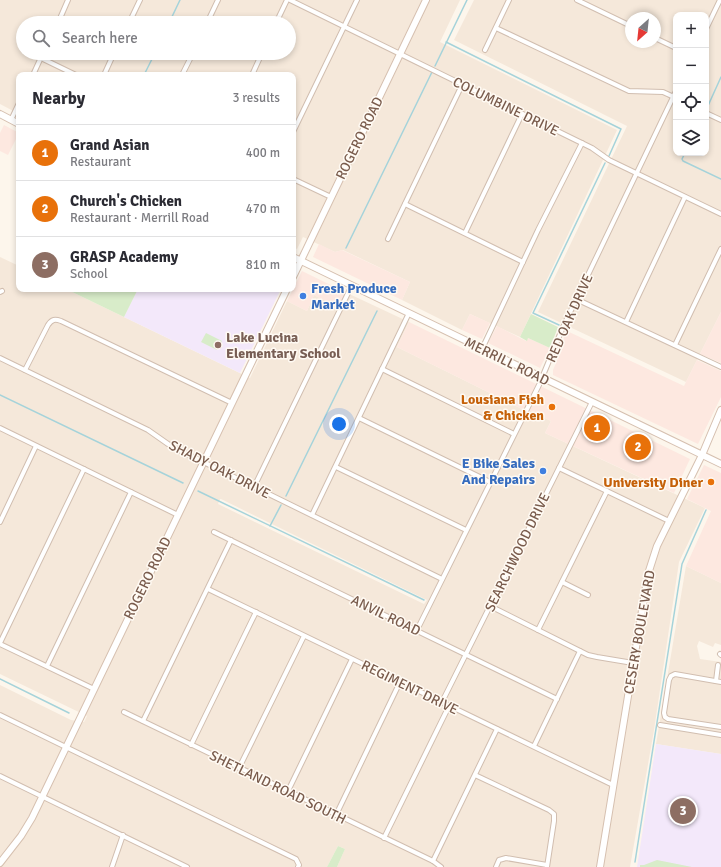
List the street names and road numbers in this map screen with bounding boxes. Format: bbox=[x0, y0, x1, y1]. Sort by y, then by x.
street label: COLUMBINE DRIVE bbox=[450, 73, 562, 139]
street label: ROGERO ROAD bbox=[332, 94, 387, 182]
street label: RED OAK DRIVE bbox=[542, 271, 597, 365]
street label: MERRILL ROAD bbox=[462, 334, 552, 389]
street label: SHADY OAK DRIVE bbox=[166, 437, 273, 502]
street label: SEARCHWOOD DRIVE bbox=[481, 490, 554, 614]
street label: ROGERO ROAD bbox=[120, 534, 175, 622]
street label: CESERY BOULEVARD bbox=[620, 569, 659, 695]
street label: ANVIL ROAD bbox=[348, 591, 423, 640]
street label: REGIMENT DRIVE bbox=[359, 657, 461, 718]
street label: SHETLAND ROAD SOUTH bbox=[207, 747, 349, 828]

